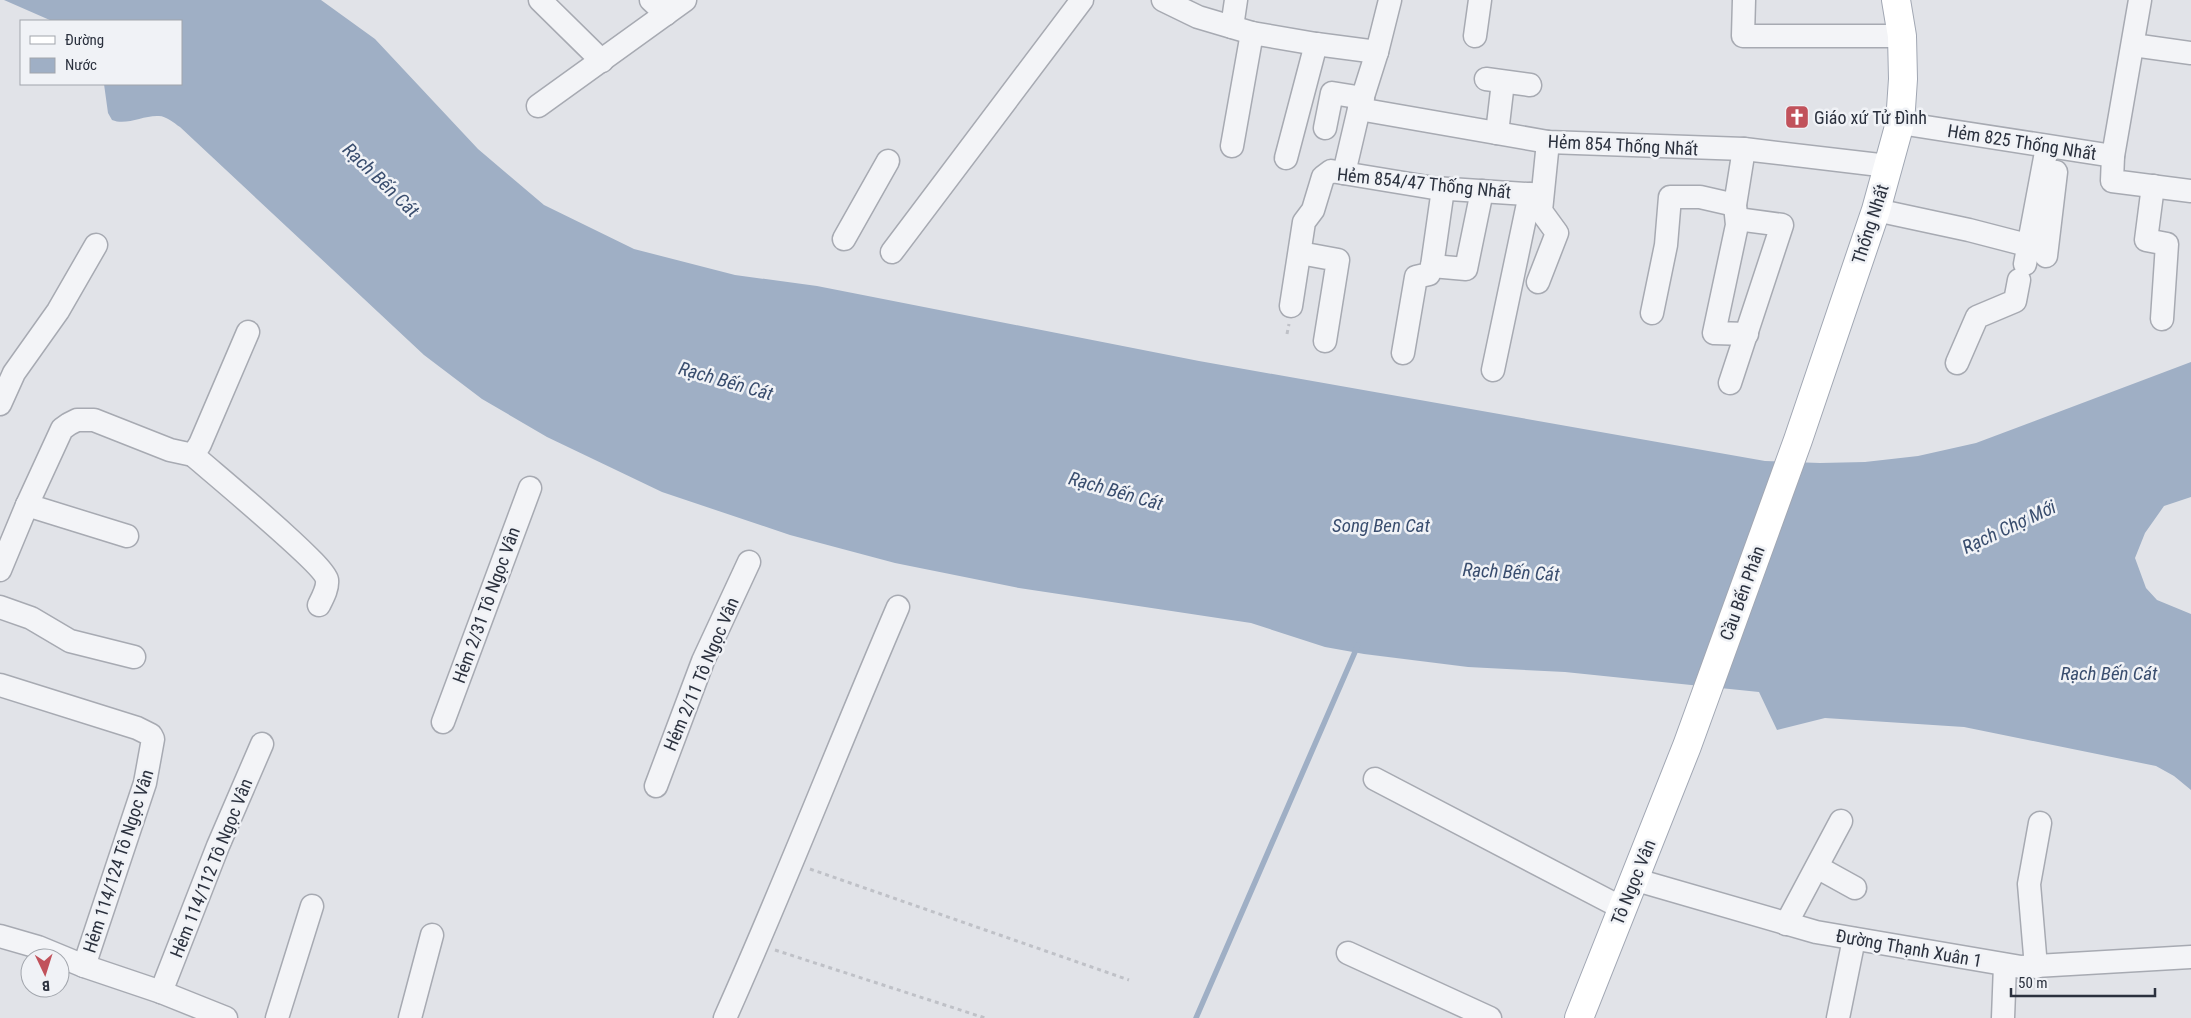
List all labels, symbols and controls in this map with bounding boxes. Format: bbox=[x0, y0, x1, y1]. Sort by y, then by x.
legend bbox=[20, 20, 182, 85]
text: Đường bbox=[65, 31, 104, 49]
text: Nước bbox=[65, 56, 97, 74]
church icon: Giáo xứ Tử Đình bbox=[1784, 104, 1810, 130]
place label: Giáo xứ Tử Đình bbox=[1814, 107, 1927, 128]
street label: Hẻm 825 Thống Nhất bbox=[1946, 120, 2098, 164]
street label: Hẻm 854 Thống Nhất bbox=[1547, 131, 1699, 159]
water label: Rạch Bến Cát bbox=[338, 138, 424, 222]
street label: Hẻm 854/47 Thống Nhất bbox=[1336, 163, 1512, 203]
street label: Thống Nhất bbox=[1847, 181, 1893, 267]
water label: Rạch Bến Cát bbox=[676, 357, 776, 406]
water label: Rạch Bến Cát bbox=[1066, 467, 1166, 516]
water label: Rạch Chợ Mới bbox=[1958, 495, 2060, 559]
water label: Song Ben Cat bbox=[1332, 514, 1430, 537]
street label: Hẻm 2/31 Tô Ngọc Vân bbox=[448, 524, 524, 686]
street label: Cầu Bến Phân bbox=[1715, 543, 1769, 643]
water label: Rạch Bến Cát bbox=[1462, 558, 1561, 586]
street label: Hẻm 2/11 Tô Ngọc Vân bbox=[659, 594, 743, 754]
water label: Rạch Bến Cát bbox=[2060, 662, 2158, 685]
street label: Hẻm 114/124 Tô Ngọc Vân bbox=[78, 767, 158, 955]
street label: Hẻm 114/112 Tô Ngọc Vân bbox=[165, 775, 257, 961]
street label: Tô Ngọc Vân bbox=[1606, 836, 1660, 928]
street label: Đường Thạnh Xuân 1 bbox=[1834, 925, 1984, 971]
north arrow bbox=[20, 948, 70, 998]
scale bar bbox=[2011, 966, 2155, 998]
text: 50 m bbox=[2018, 974, 2048, 992]
text: B bbox=[41, 978, 50, 994]

